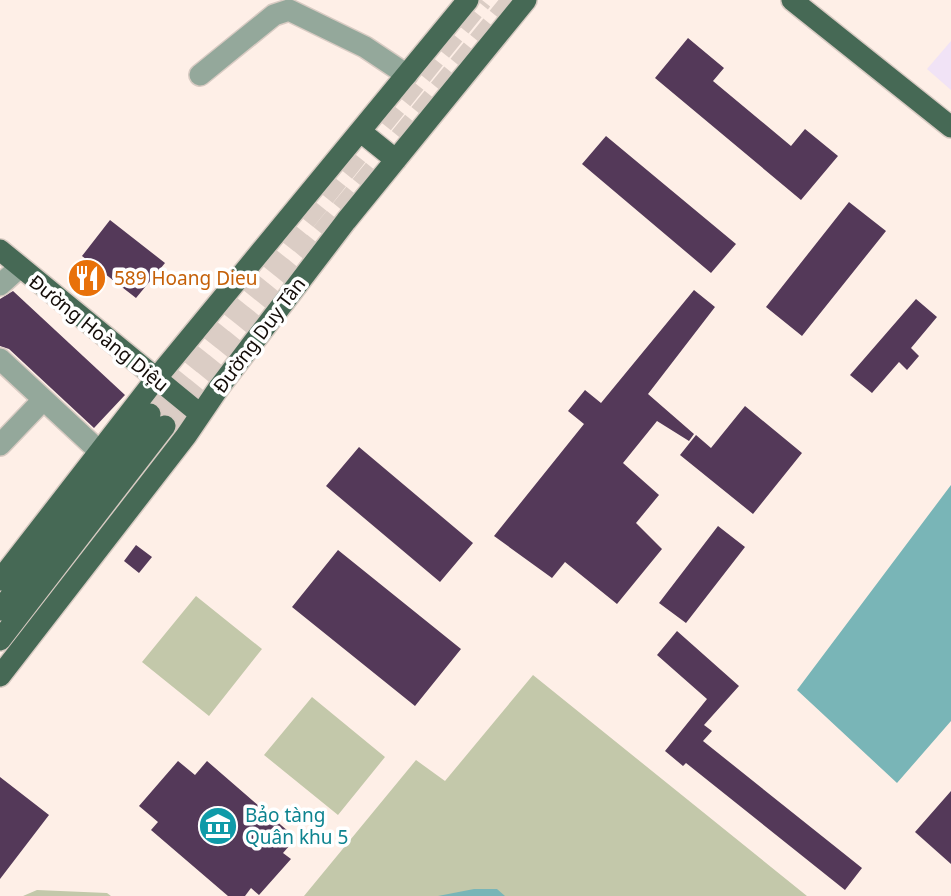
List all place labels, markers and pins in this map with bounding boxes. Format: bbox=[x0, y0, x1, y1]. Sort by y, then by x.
restaurant icon: 589 Hoang Dieu bbox=[66, 257, 108, 299]
place label: 589 Hoang Dieu bbox=[114, 265, 257, 291]
place label: Bảo tàng Quân khu 5 bbox=[245, 802, 348, 850]
museum icon: Bảo tàng Quân khu 5 bbox=[197, 805, 239, 847]

